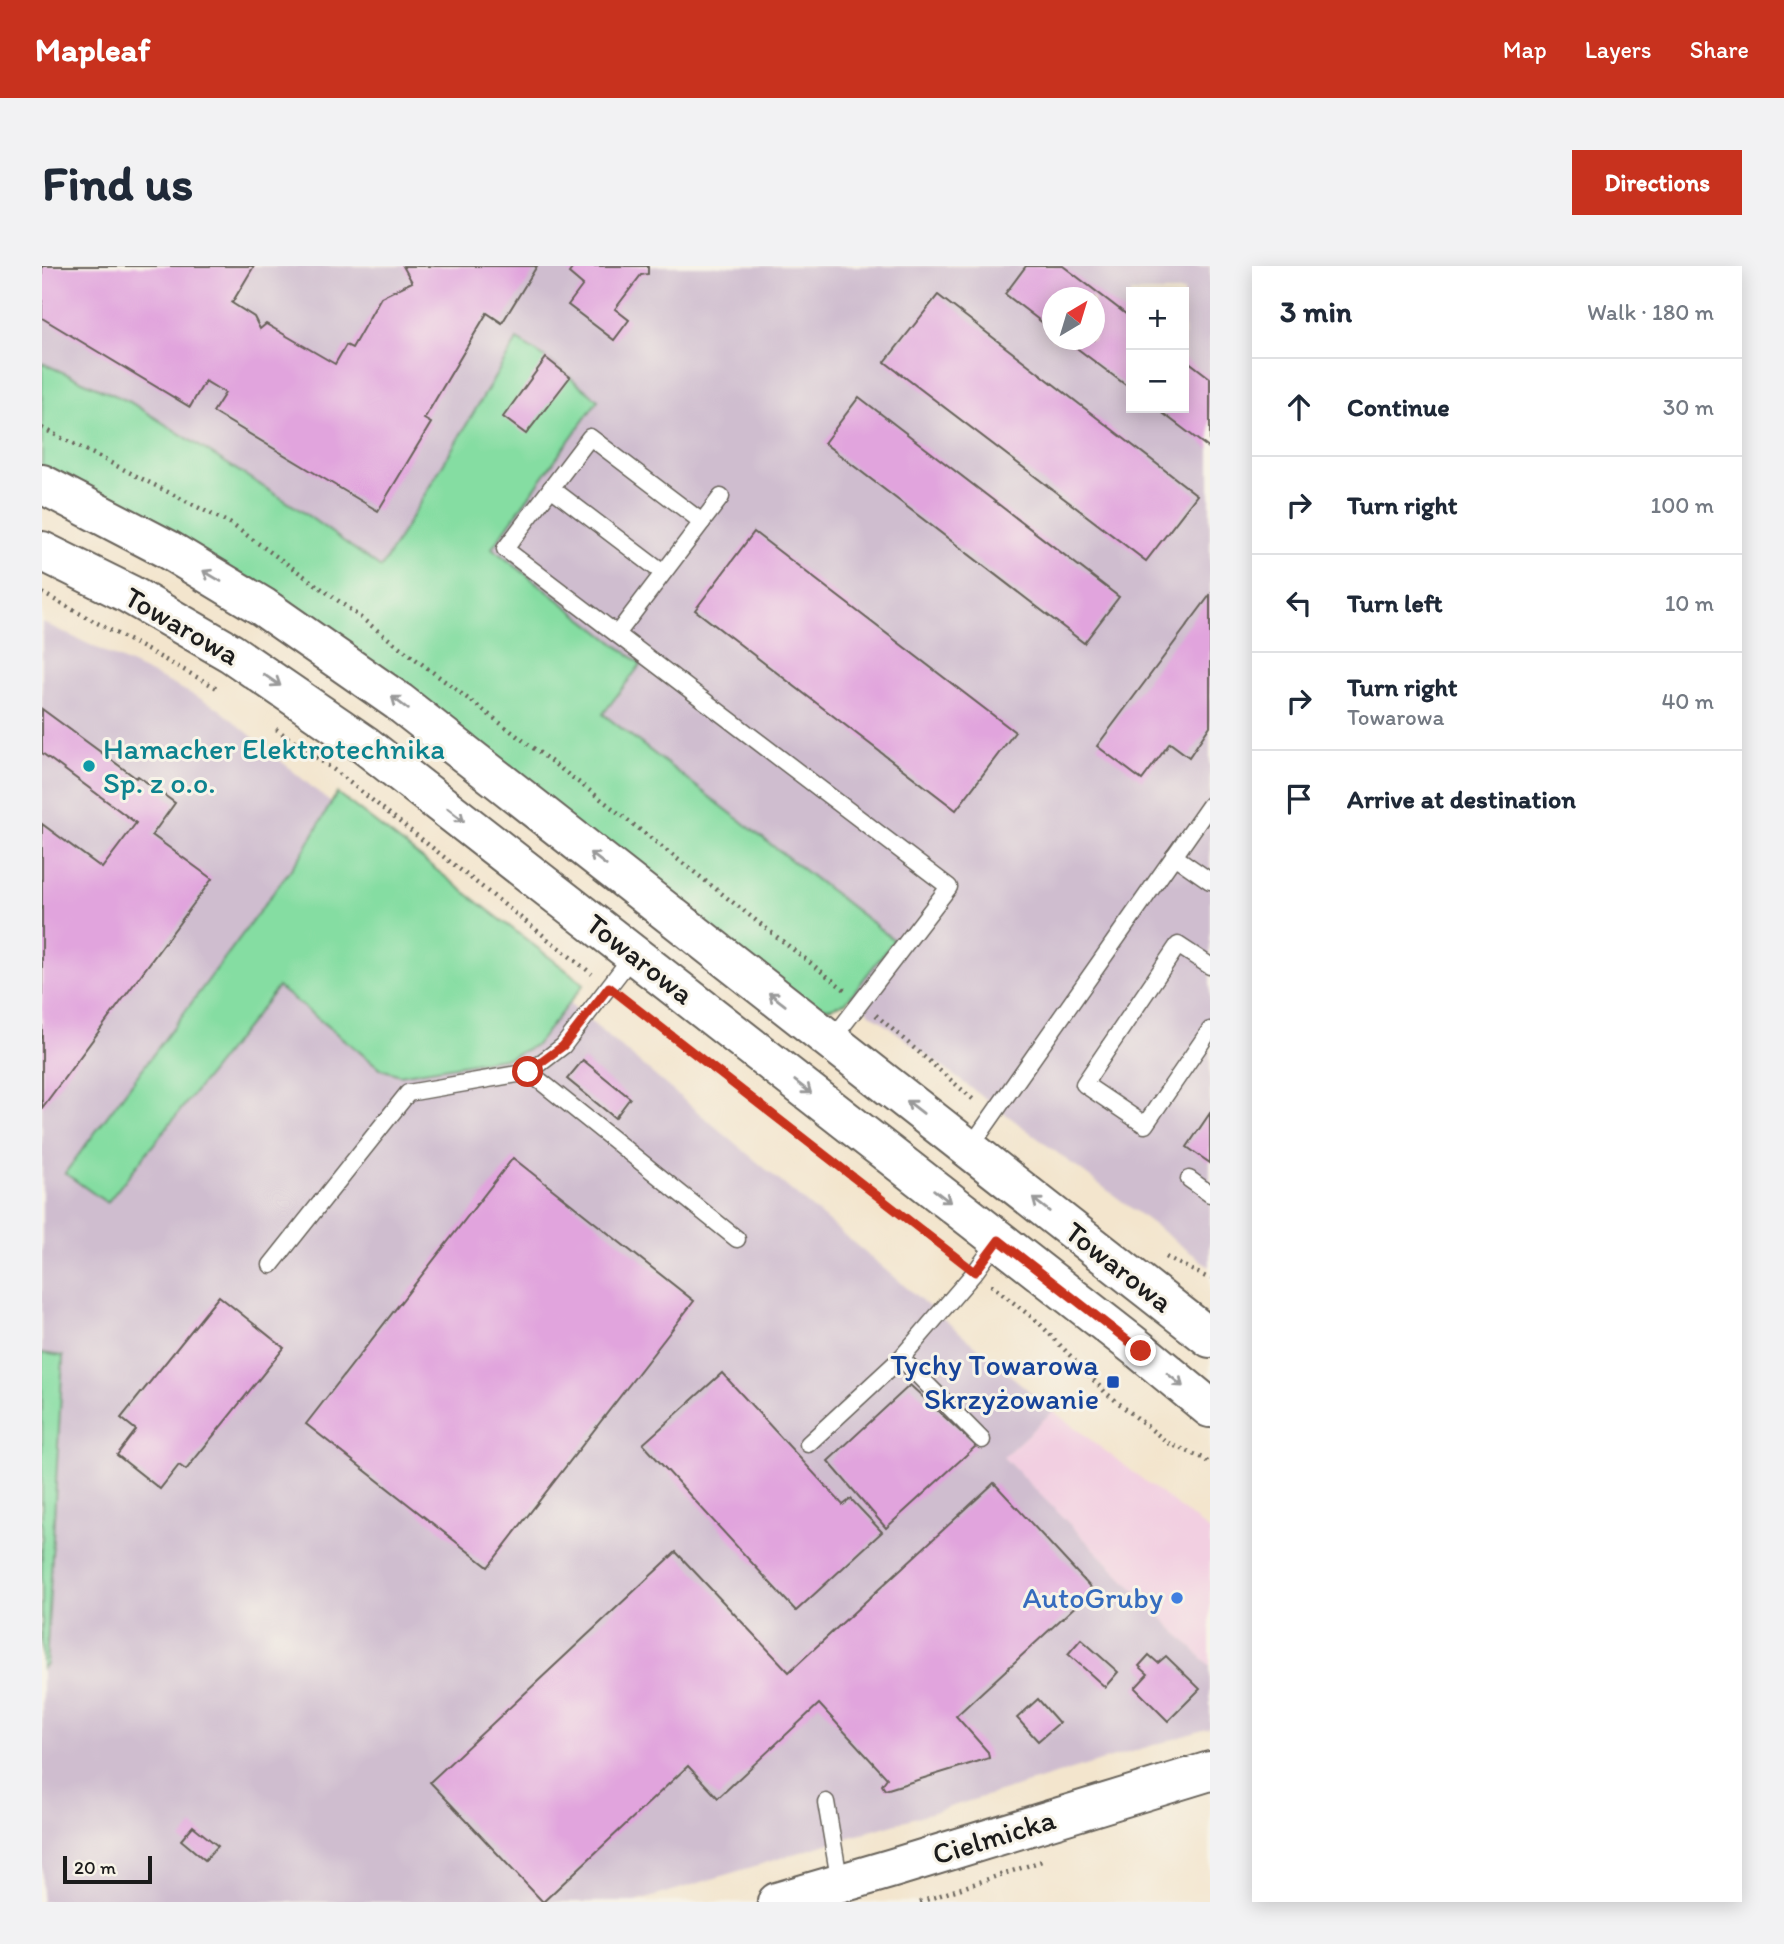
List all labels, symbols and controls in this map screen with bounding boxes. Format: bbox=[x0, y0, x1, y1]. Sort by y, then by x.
text: Mapleaf bbox=[35, 30, 150, 69]
text: Map bbox=[1503, 35, 1547, 64]
text: Layers bbox=[1585, 35, 1652, 64]
text: Share bbox=[1690, 35, 1749, 64]
button: Directions bbox=[1572, 150, 1742, 215]
text: Find us bbox=[42, 153, 193, 212]
north arrow bbox=[1042, 287, 1105, 350]
map controls bbox=[1126, 287, 1189, 413]
button: + bbox=[1126, 287, 1189, 350]
text: 3 min bbox=[1280, 293, 1352, 330]
text: Walk · 180 m bbox=[1587, 298, 1714, 326]
button: − bbox=[1126, 350, 1189, 413]
icon: ahead bbox=[1280, 388, 1318, 426]
text: Continue bbox=[1347, 391, 1450, 423]
text: 30 m bbox=[1663, 393, 1714, 421]
icon: right bbox=[1280, 486, 1318, 524]
text: Turn right bbox=[1347, 489, 1458, 521]
text: 100 m bbox=[1650, 491, 1714, 519]
one-way arrow bbox=[202, 568, 222, 582]
street label: Towarowa bbox=[118, 578, 247, 674]
icon: left bbox=[1280, 584, 1318, 622]
text: Turn left bbox=[1347, 587, 1443, 619]
text: 10 m bbox=[1665, 589, 1714, 617]
text: Turn right bbox=[1347, 671, 1458, 703]
one-way arrow bbox=[262, 673, 281, 687]
icon: right bbox=[1280, 682, 1318, 720]
text: 40 m bbox=[1661, 687, 1714, 715]
one-way arrow bbox=[391, 696, 410, 711]
text: Towarowa bbox=[1347, 703, 1444, 731]
place label: Hamacher Elektrotechnika Sp. z o.o. bbox=[103, 730, 445, 801]
marker: Hamacher Elektrotechnika Sp. z o.o. bbox=[81, 758, 97, 774]
icon: arrive bbox=[1280, 780, 1318, 818]
text: Arrive at destination bbox=[1347, 783, 1576, 815]
one-way arrow bbox=[446, 807, 464, 822]
one-way arrow bbox=[589, 852, 607, 867]
street label: Towarowa bbox=[579, 905, 702, 1013]
one-way arrow bbox=[768, 992, 787, 1007]
route start bbox=[512, 1056, 543, 1087]
one-way arrow bbox=[793, 1080, 812, 1095]
one-way arrow bbox=[906, 1099, 924, 1114]
one-way arrow bbox=[933, 1189, 951, 1204]
one-way arrow bbox=[1032, 1198, 1050, 1213]
street label: Towarowa bbox=[1058, 1213, 1181, 1321]
route end bbox=[1125, 1335, 1156, 1366]
place label: Tychy Towarowa Skrzyżowanie bbox=[890, 1346, 1099, 1417]
one-way arrow bbox=[1166, 1372, 1184, 1388]
marker: Tychy Towarowa Skrzyżowanie bbox=[1105, 1374, 1121, 1390]
place label: AutoGruby bbox=[1023, 1579, 1163, 1616]
marker: AutoGruby bbox=[1169, 1590, 1185, 1606]
street label: Cielmicka bbox=[928, 1800, 1060, 1873]
scale bar bbox=[63, 1853, 152, 1885]
text: 20 m bbox=[74, 1856, 116, 1879]

